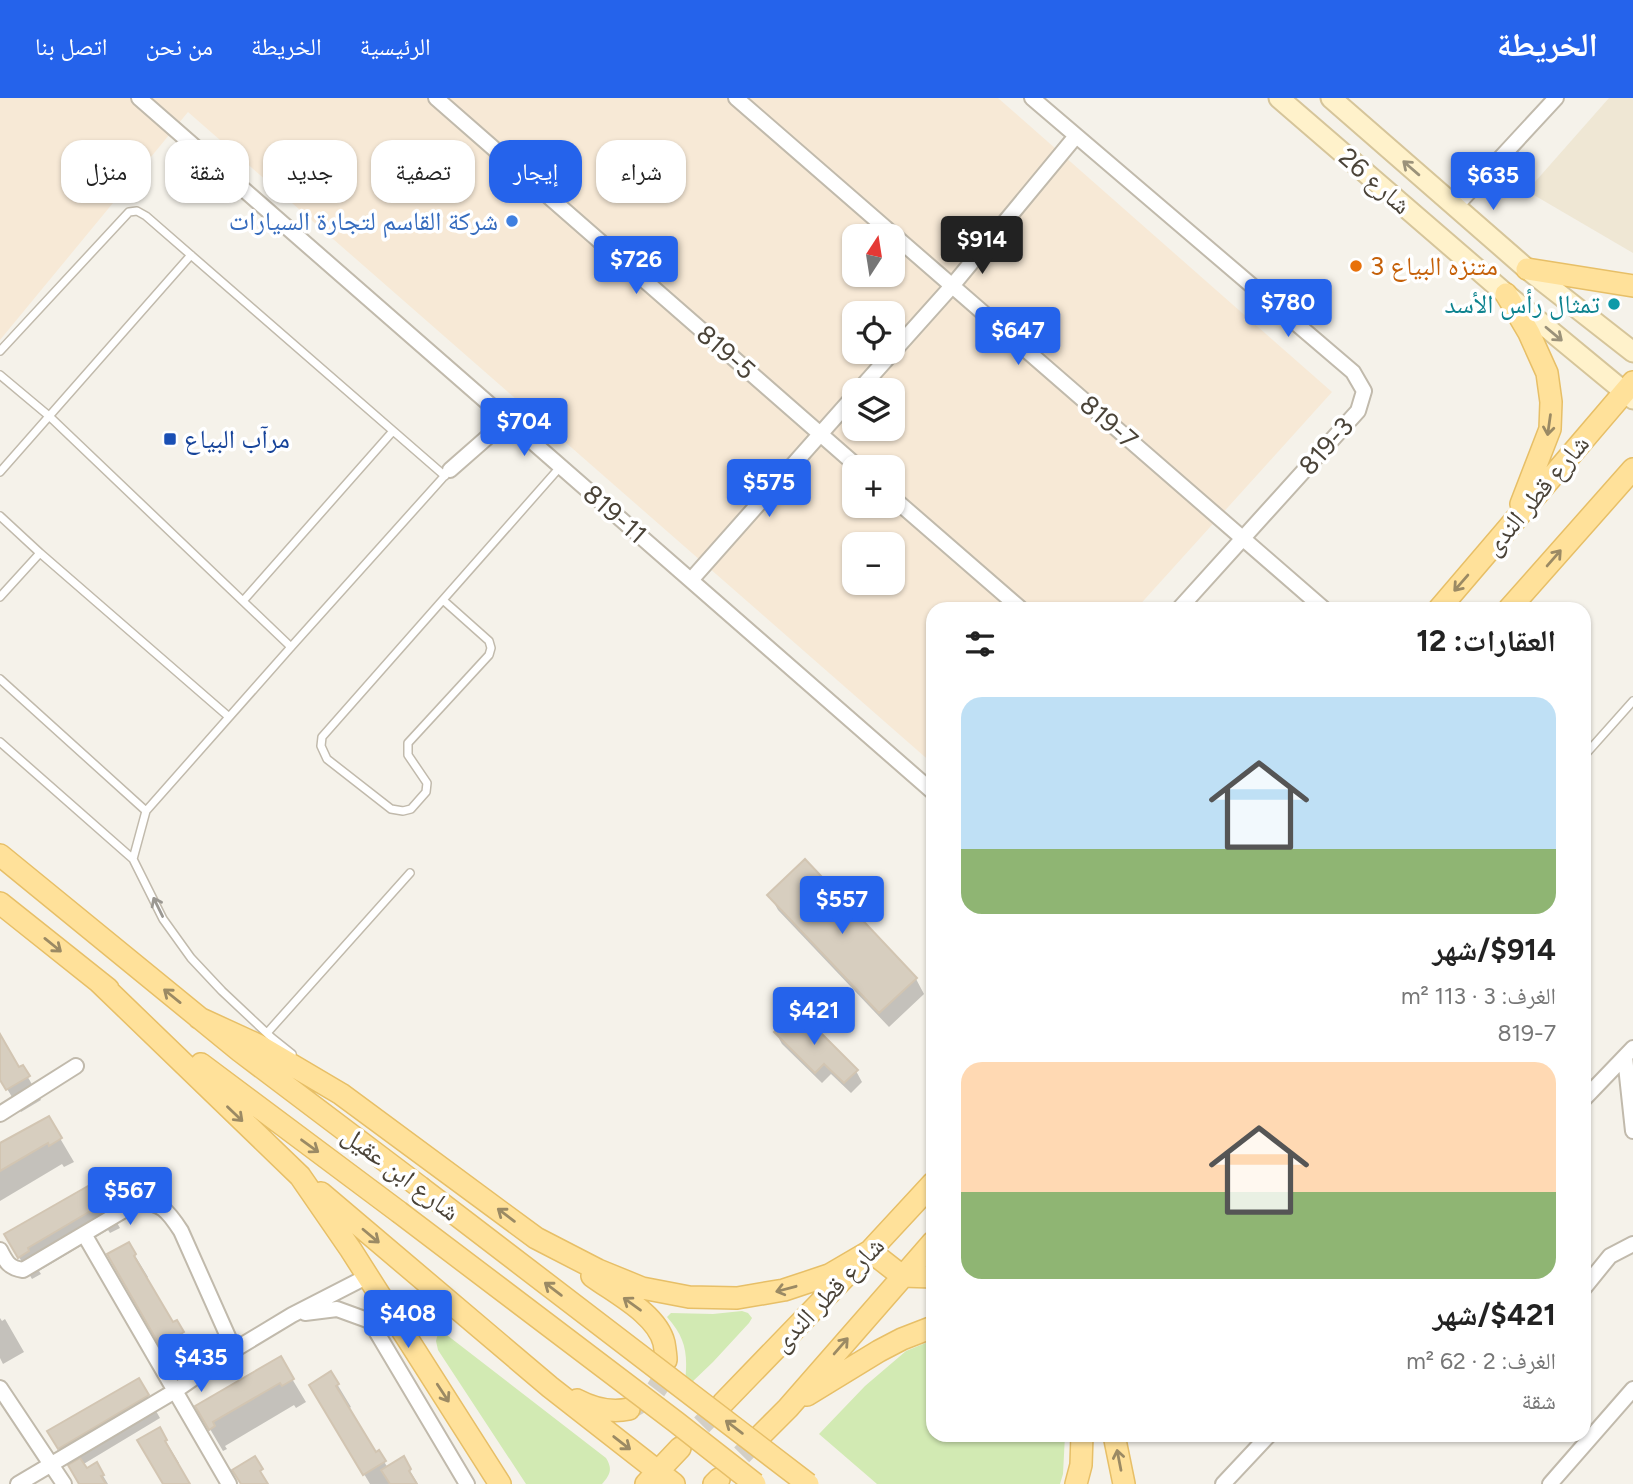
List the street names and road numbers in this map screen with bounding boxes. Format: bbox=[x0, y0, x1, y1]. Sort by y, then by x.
street label: شارع 26 bbox=[1332, 141, 1418, 221]
street label: 819-5 bbox=[690, 318, 762, 386]
street label: 819-7 bbox=[1074, 388, 1145, 456]
street label: 819-3 bbox=[1292, 411, 1360, 481]
street label: شارع قطر الندى bbox=[1476, 428, 1596, 562]
street label: 819-11 bbox=[577, 478, 653, 550]
street label: شارع ابن عقيل bbox=[336, 1118, 466, 1228]
street label: شارع قطر الندى bbox=[765, 1230, 891, 1358]

